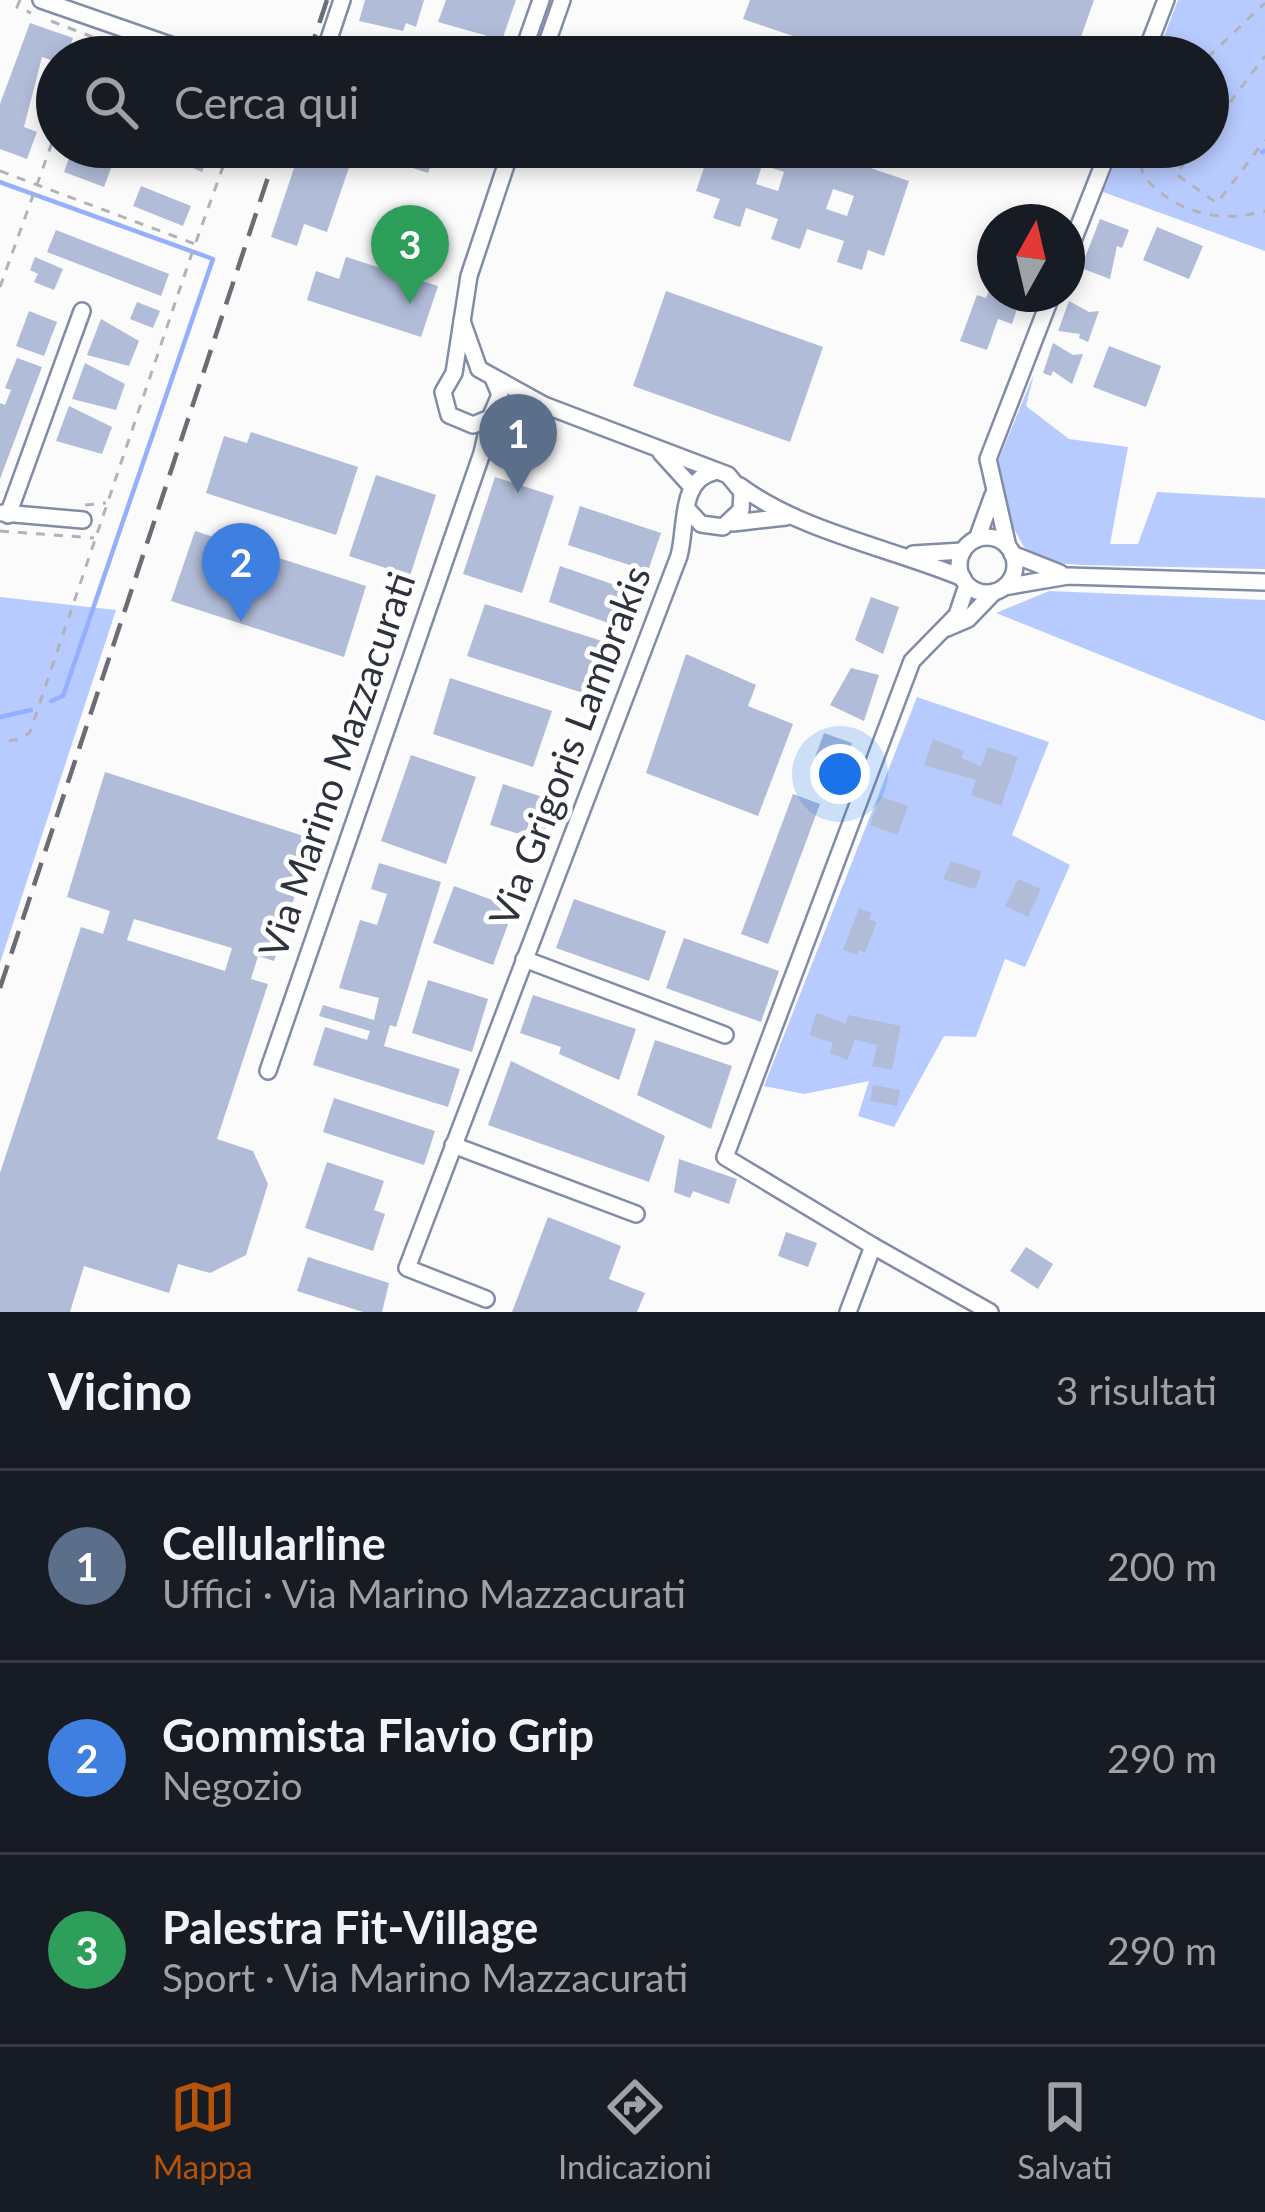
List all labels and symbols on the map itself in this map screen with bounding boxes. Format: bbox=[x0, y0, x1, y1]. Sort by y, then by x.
north arrow bbox=[977, 204, 1085, 312]
pin: 3 bbox=[371, 205, 449, 304]
pin: 1 bbox=[479, 394, 557, 493]
pin: 2 bbox=[202, 523, 280, 622]
street label: Via Grigoris Lambrakis bbox=[479, 559, 659, 932]
street label: Via Marino Mazzacurati bbox=[248, 566, 424, 963]
your location bbox=[810, 744, 870, 804]

